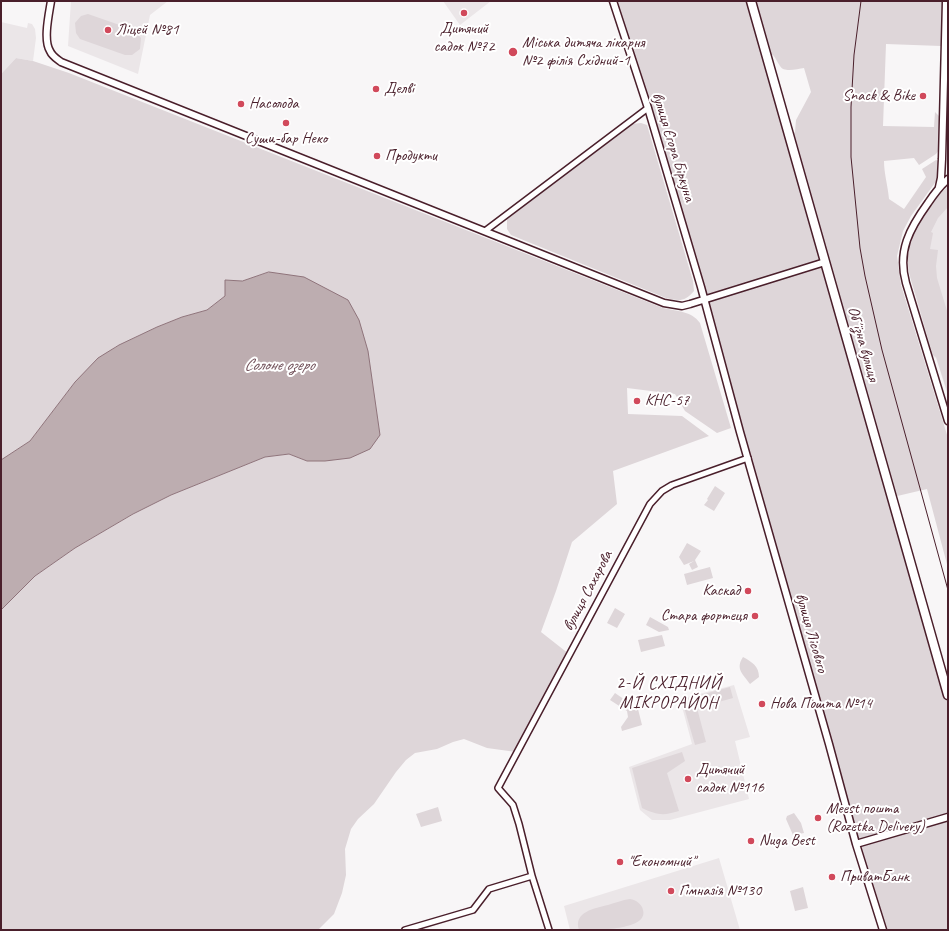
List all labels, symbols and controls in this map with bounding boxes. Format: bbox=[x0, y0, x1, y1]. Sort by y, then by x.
marker: Дитячий садок №72 bbox=[459, 8, 469, 18]
place label: Дитячий садок №72 bbox=[434, 19, 494, 57]
place label: Ліцей №81 bbox=[116, 20, 179, 40]
marker: Ліцей №81 bbox=[103, 25, 113, 35]
place label: Міська дитяча лікарня №2 філія Східний-1 bbox=[522, 33, 644, 71]
marker: Міська дитяча лікарня №2 філія Східний-1 bbox=[507, 46, 519, 58]
place label: Делві bbox=[384, 79, 414, 99]
marker: Делві bbox=[371, 84, 381, 94]
place label: Snack & Bike bbox=[843, 86, 915, 106]
street label: вулиця Єгора Біркуна bbox=[647, 90, 699, 204]
marker: Snack & Bike bbox=[918, 91, 928, 101]
place label: Насолода bbox=[249, 94, 298, 114]
marker: Насолода bbox=[236, 99, 246, 109]
marker: Суши-бар Неко bbox=[281, 118, 291, 128]
place label: Суши-бар Неко bbox=[245, 129, 327, 149]
place label: Продукти bbox=[385, 146, 437, 166]
marker: Продукти bbox=[372, 151, 382, 161]
street label: Обʼїзна вулиця bbox=[843, 304, 883, 384]
water label: Солоне озеро bbox=[244, 356, 314, 376]
place label: КНС-57 bbox=[645, 391, 689, 411]
marker: КНС-57 bbox=[632, 396, 642, 406]
street label: вулиця Сахарова bbox=[559, 548, 617, 634]
place label: Каскад bbox=[703, 581, 740, 601]
marker: Каскад bbox=[743, 586, 753, 596]
street label: вулиця Лісового bbox=[790, 591, 832, 675]
place label: Стара фортеця bbox=[661, 606, 747, 626]
marker: Стара фортеця bbox=[750, 611, 760, 621]
district label: 2-Й СХІДНИЙ МІКРОРАЙОН bbox=[616, 674, 722, 714]
place label: Нова Пошта №14 bbox=[770, 694, 872, 714]
marker: Нова Пошта №14 bbox=[757, 699, 767, 709]
place label: Дитячий садок №116 bbox=[696, 760, 764, 798]
marker: Дитячий садок №116 bbox=[683, 774, 693, 784]
place label: Meest пошта (Rozetka Delivery) bbox=[826, 799, 925, 837]
marker: Meest пошта (Rozetka Delivery) bbox=[813, 813, 823, 823]
place label: Nuga Best bbox=[759, 831, 815, 851]
marker: Nuga Best bbox=[746, 836, 756, 846]
place label: "Економний" bbox=[628, 852, 695, 872]
marker: "Економний" bbox=[615, 857, 625, 867]
place label: ПриватБанк bbox=[840, 867, 909, 887]
marker: ПриватБанк bbox=[827, 872, 837, 882]
place label: Гімназія №130 bbox=[679, 881, 761, 901]
marker: Гімназія №130 bbox=[666, 886, 676, 896]

